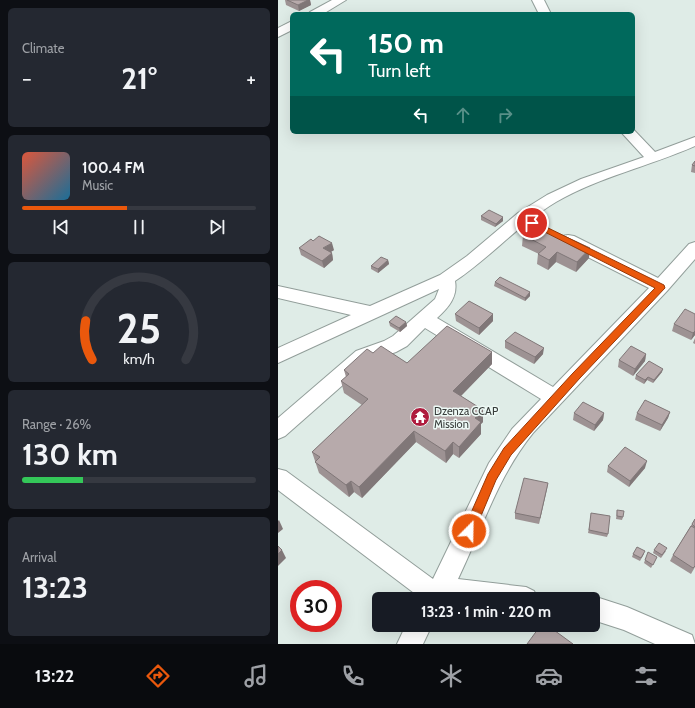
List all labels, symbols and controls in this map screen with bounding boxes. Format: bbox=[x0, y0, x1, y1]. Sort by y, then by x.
text: 150 m bbox=[368, 26, 444, 60]
icon: left bbox=[302, 28, 354, 80]
text: Climate bbox=[22, 40, 64, 56]
text: 21° bbox=[121, 60, 157, 97]
text: Turn left bbox=[368, 60, 431, 82]
text: − bbox=[22, 65, 32, 92]
text: + bbox=[246, 65, 256, 92]
icon: left bbox=[410, 104, 432, 126]
icon: ahead bbox=[452, 104, 474, 126]
icon: right bbox=[494, 104, 516, 126]
text: 100.4 FM bbox=[82, 159, 145, 177]
text: Music bbox=[82, 177, 113, 193]
pin bbox=[515, 206, 549, 240]
icon: arrive bbox=[521, 212, 543, 234]
icon: previous bbox=[50, 216, 72, 238]
icon: pause bbox=[128, 216, 150, 238]
icon: next bbox=[206, 216, 228, 238]
text: 25 bbox=[117, 303, 161, 353]
text: km/h bbox=[123, 350, 155, 368]
place label: Dzenza CCAP Mission bbox=[434, 404, 499, 431]
temple icon: Dzenza CCAP Mission bbox=[409, 406, 431, 428]
text: Range · 26% bbox=[22, 416, 91, 432]
text: 130 km bbox=[22, 436, 118, 473]
position arrow bbox=[448, 510, 490, 552]
text: Arrival bbox=[22, 549, 57, 565]
text: 13:23 bbox=[22, 569, 88, 606]
speed limit sign: 30 bbox=[290, 580, 342, 632]
text: 13:23 · 1 min · 220 m bbox=[421, 603, 551, 621]
icon: directions bbox=[144, 662, 172, 690]
icon: music bbox=[242, 662, 270, 690]
icon: phone bbox=[339, 662, 367, 690]
icon: climate bbox=[437, 662, 465, 690]
icon: car bbox=[535, 662, 563, 690]
icon: filters bbox=[632, 662, 660, 690]
text: 13:22 bbox=[35, 665, 74, 687]

